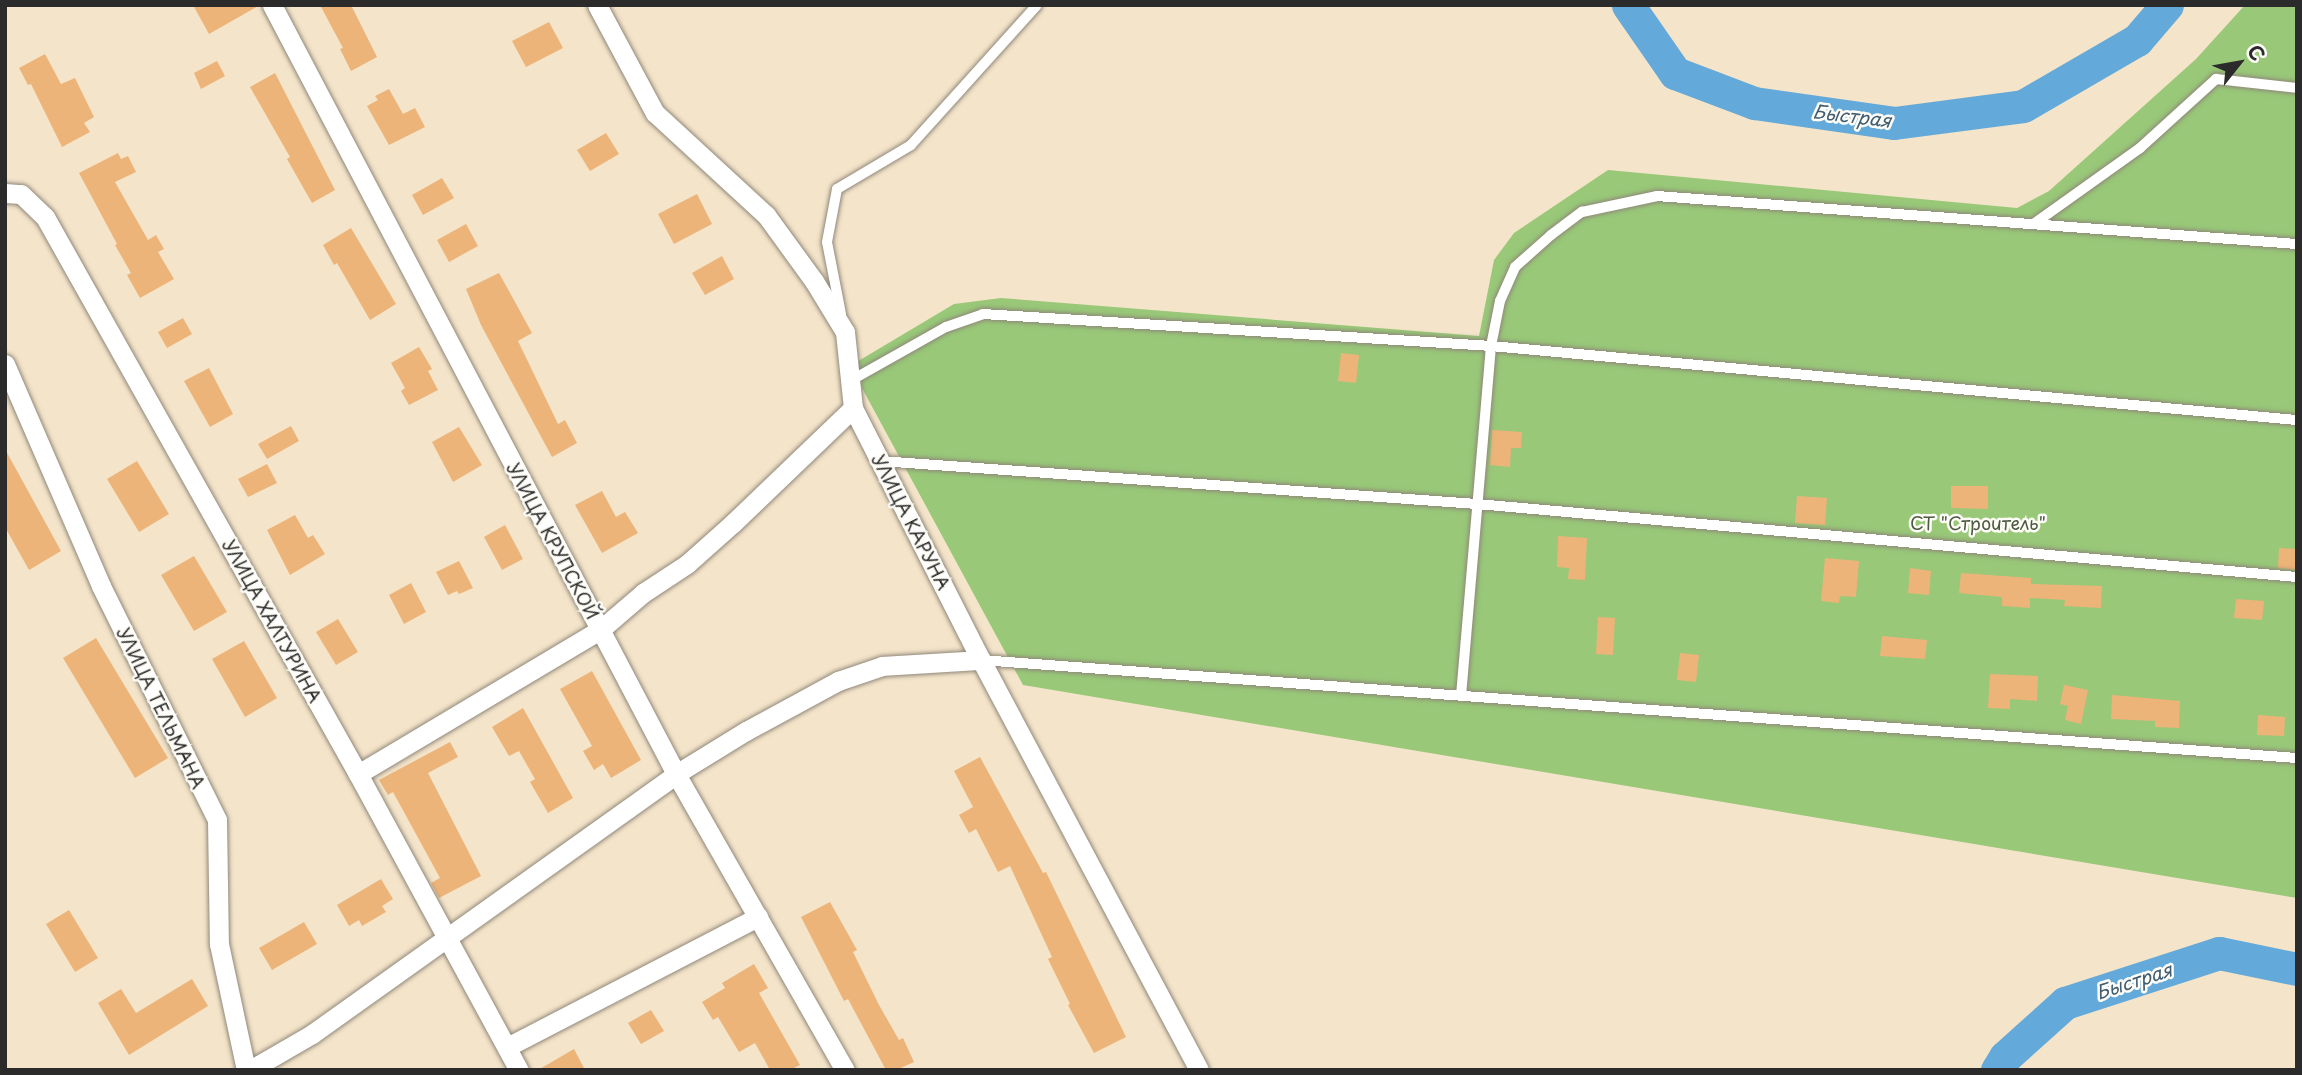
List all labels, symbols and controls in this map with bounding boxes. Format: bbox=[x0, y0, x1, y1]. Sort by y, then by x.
north arrow bbox=[2204, 28, 2274, 98]
text: С bbox=[2241, 39, 2273, 66]
water label: Быстрая bbox=[1812, 100, 1892, 132]
street label: УЛИЦА КАРУНА bbox=[867, 450, 955, 594]
street label: УЛИЦА КРУПСКОЙ bbox=[502, 458, 604, 624]
park label: СТ "Строитель" bbox=[1910, 512, 2046, 534]
street label: УЛИЦА ХАЛТУРИНА bbox=[218, 535, 326, 707]
street label: УЛИЦА ТЕЛЬМАНА bbox=[112, 623, 210, 793]
water label: Быстрая bbox=[2093, 958, 2175, 1004]

